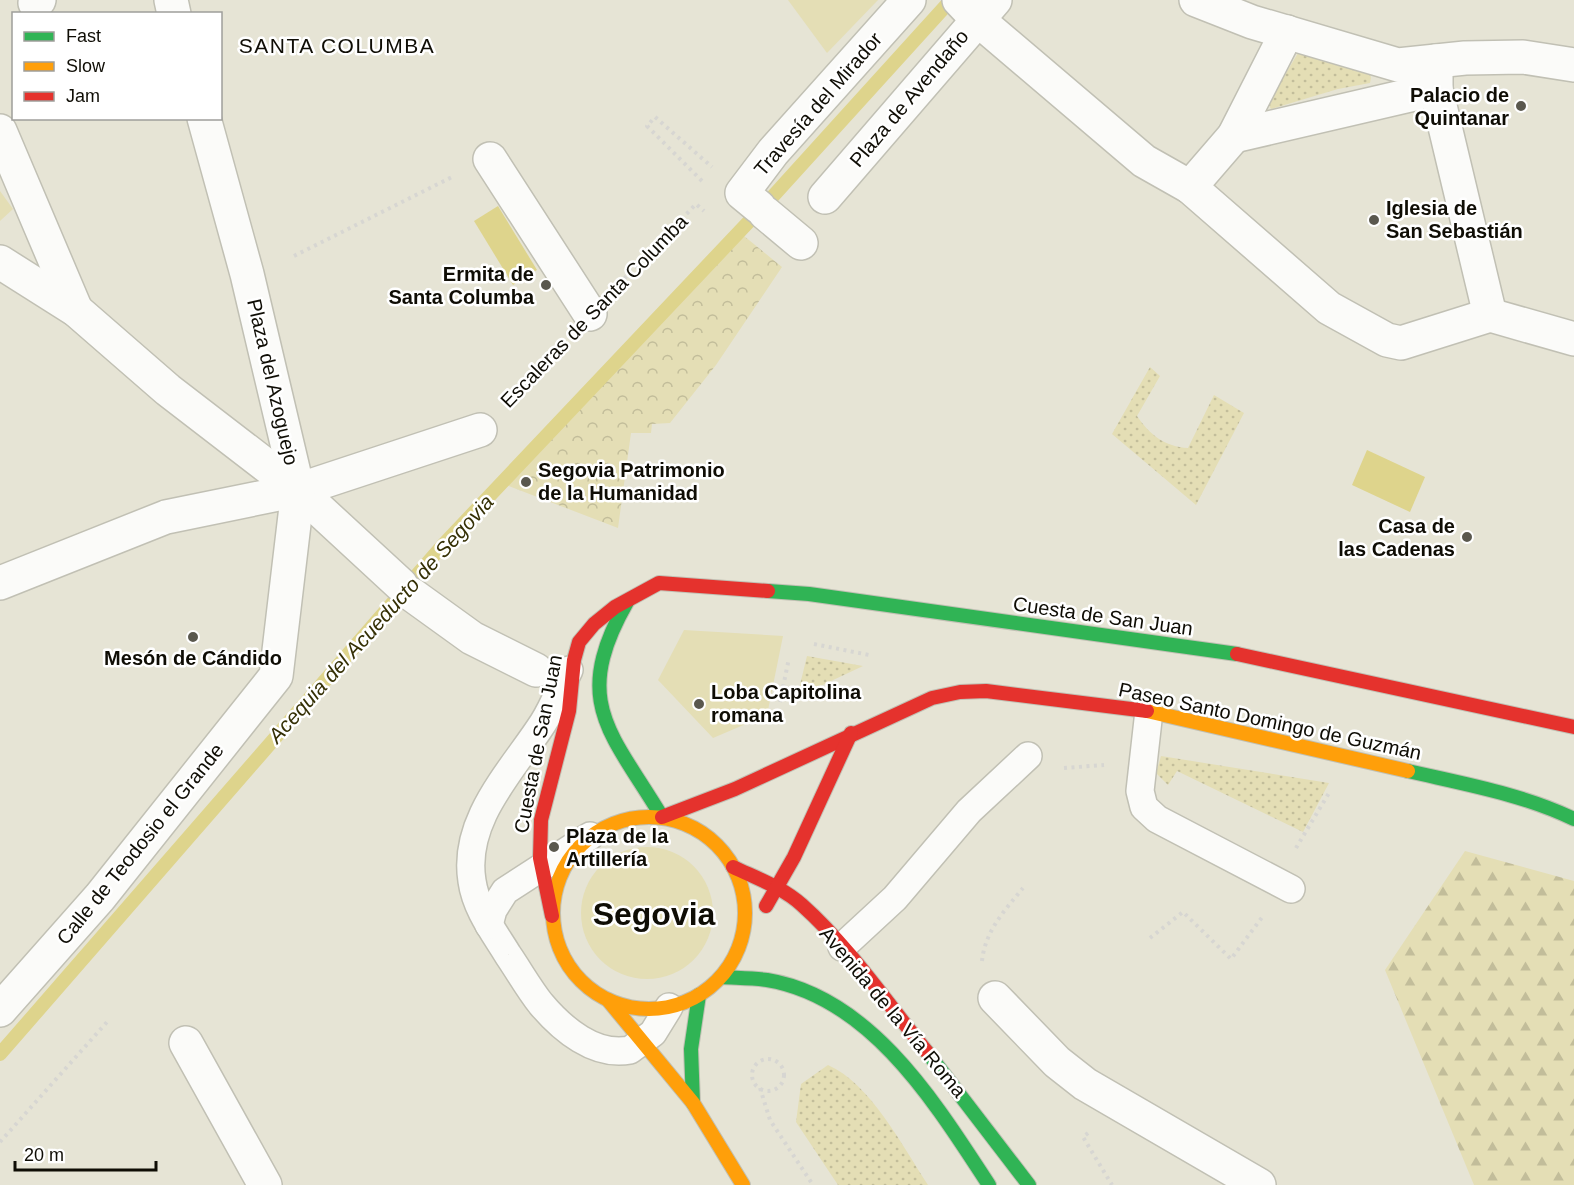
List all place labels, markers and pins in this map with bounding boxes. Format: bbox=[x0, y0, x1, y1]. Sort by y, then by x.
place label: Palacio de Quintanar bbox=[1410, 84, 1509, 129]
marker: Palacio de Quintanar bbox=[1514, 99, 1528, 113]
place label: Iglesia de San Sebastián bbox=[1386, 197, 1523, 242]
marker: Iglesia de San Sebastián bbox=[1367, 213, 1381, 227]
place label: Ermita de Santa Columba bbox=[388, 263, 535, 308]
marker: Ermita de Santa Columba bbox=[539, 278, 553, 292]
place label: Segovia Patrimonio de la Humanidad bbox=[538, 459, 725, 504]
marker: Segovia Patrimonio de la Humanidad bbox=[519, 475, 533, 489]
place label: Casa de las Cadenas bbox=[1338, 515, 1455, 560]
marker: Casa de las Cadenas bbox=[1460, 530, 1474, 544]
marker: Mesón de Cándido bbox=[186, 630, 200, 644]
place label: Mesón de Cándido bbox=[104, 647, 282, 669]
place label: Loba Capitolina romana bbox=[711, 681, 862, 726]
marker: Loba Capitolina romana bbox=[692, 697, 706, 711]
place label: Plaza de la Artillería bbox=[566, 825, 669, 870]
marker: Plaza de la Artillería bbox=[547, 840, 561, 854]

